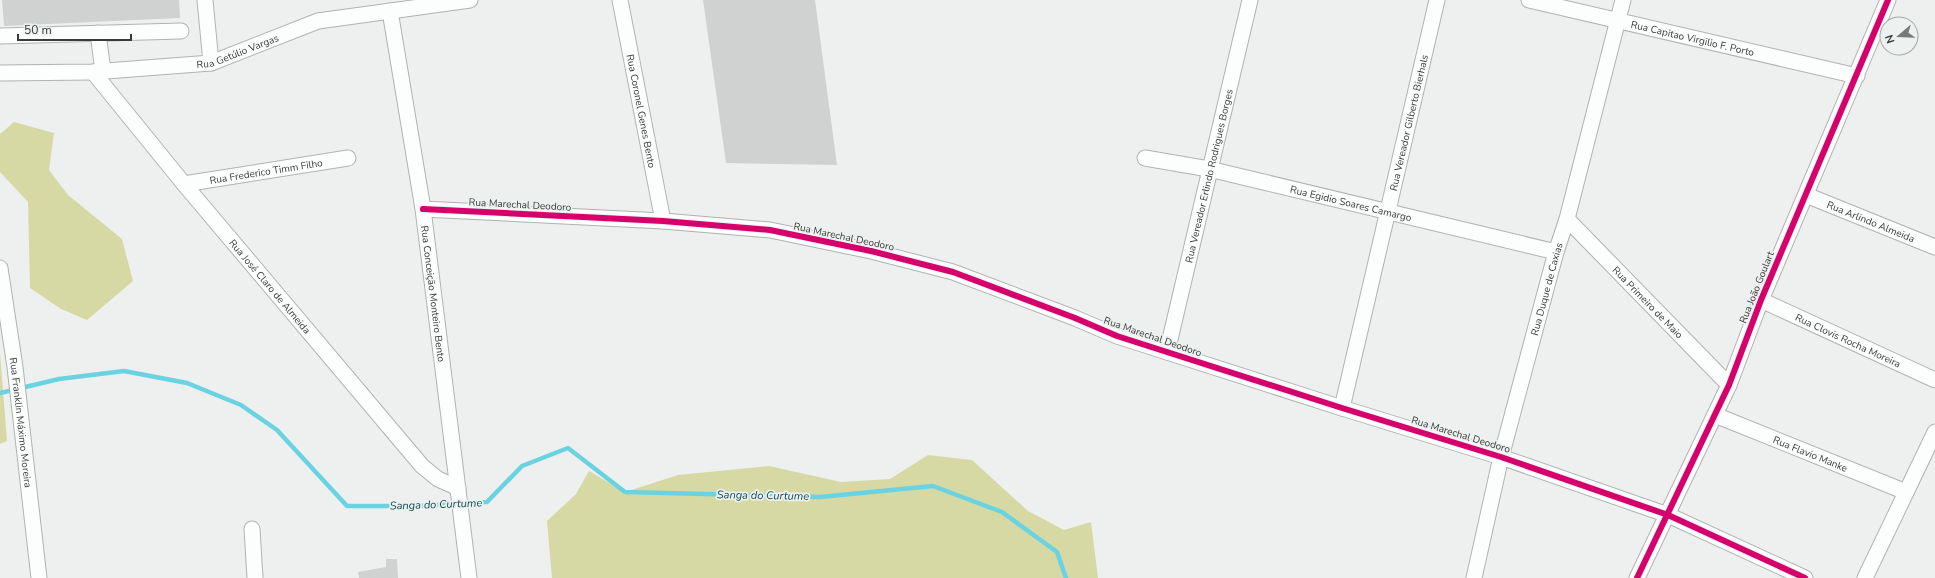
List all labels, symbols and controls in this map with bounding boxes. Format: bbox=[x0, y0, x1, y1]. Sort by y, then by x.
scale bar bbox=[18, 16, 131, 42]
north arrow bbox=[1879, 16, 1919, 56]
street label: Rua Capitao Virgilio F. Porto bbox=[1629, 18, 1756, 60]
text: 50 m bbox=[24, 22, 52, 38]
street label: Rua Getúlio Vargas bbox=[196, 31, 281, 72]
text: N bbox=[1882, 33, 1898, 45]
street label: Rua Coronel Genes Bento bbox=[623, 53, 659, 170]
street label: Rua Vereador Gilberto Bierhals bbox=[1387, 53, 1432, 192]
street label: Rua Vereador Erlindo Rodrigues Borges bbox=[1182, 88, 1237, 264]
street label: Rua Frederico Timm Filho bbox=[209, 156, 324, 188]
street label: Rua Egidio Soares Camargo bbox=[1289, 183, 1413, 225]
street label: Rua Marechal Deodoro bbox=[468, 195, 572, 215]
street label: Rua Arlindo Almeida bbox=[1824, 198, 1917, 246]
street label: Rua Marechal Deodoro bbox=[792, 219, 896, 255]
street label: Rua Conceição Monteiro Bento bbox=[417, 225, 448, 363]
street label: Rua José Claro de Almeida bbox=[225, 237, 313, 337]
street label: Rua Duque de Caxias bbox=[1528, 241, 1567, 337]
street label: Rua João Goulart bbox=[1736, 249, 1778, 325]
street label: Rua Primeiro de Maio bbox=[1609, 264, 1686, 342]
street label: Rua Clovis Rocha Moreira bbox=[1793, 311, 1903, 371]
street label: Rua Marechal Deodoro bbox=[1102, 314, 1204, 360]
street label: Rua Franklin Máximo Moreira bbox=[6, 357, 35, 489]
street label: Rua Marechal Deodoro bbox=[1410, 413, 1512, 457]
street label: Rua Flavio Manke bbox=[1771, 433, 1850, 476]
water label: Sanga do Curtume bbox=[717, 487, 809, 504]
water label: Sanga do Curtume bbox=[390, 495, 483, 514]

